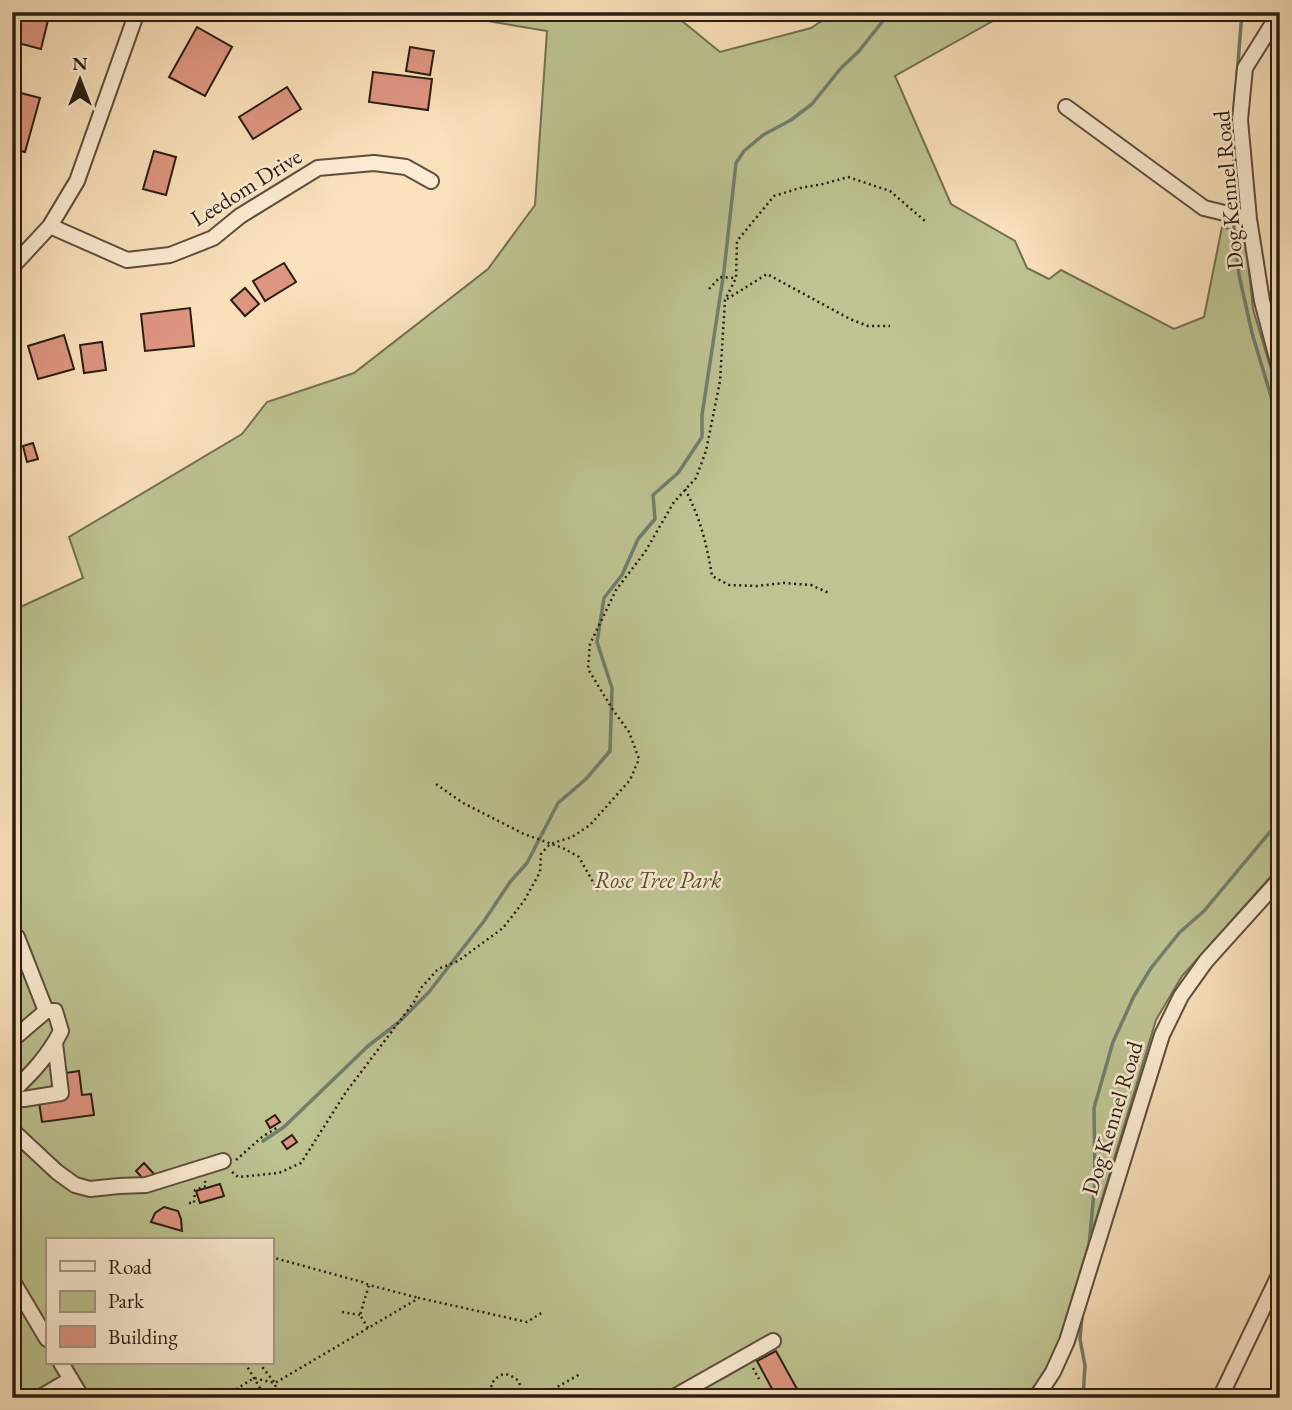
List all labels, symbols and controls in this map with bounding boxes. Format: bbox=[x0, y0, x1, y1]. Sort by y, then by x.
north arrow bbox=[46, 46, 116, 116]
text: N bbox=[72, 51, 88, 76]
street label: Dog Kennel Road bbox=[1206, 109, 1250, 271]
street label: Leedom Drive bbox=[185, 141, 307, 233]
park label: Rose Tree Park bbox=[595, 865, 722, 895]
street label: Dog Kennel Road bbox=[1074, 1037, 1150, 1199]
legend bbox=[46, 1238, 273, 1364]
text: Road bbox=[108, 1253, 152, 1280]
text: Park bbox=[108, 1287, 145, 1314]
text: Building bbox=[108, 1323, 178, 1350]

